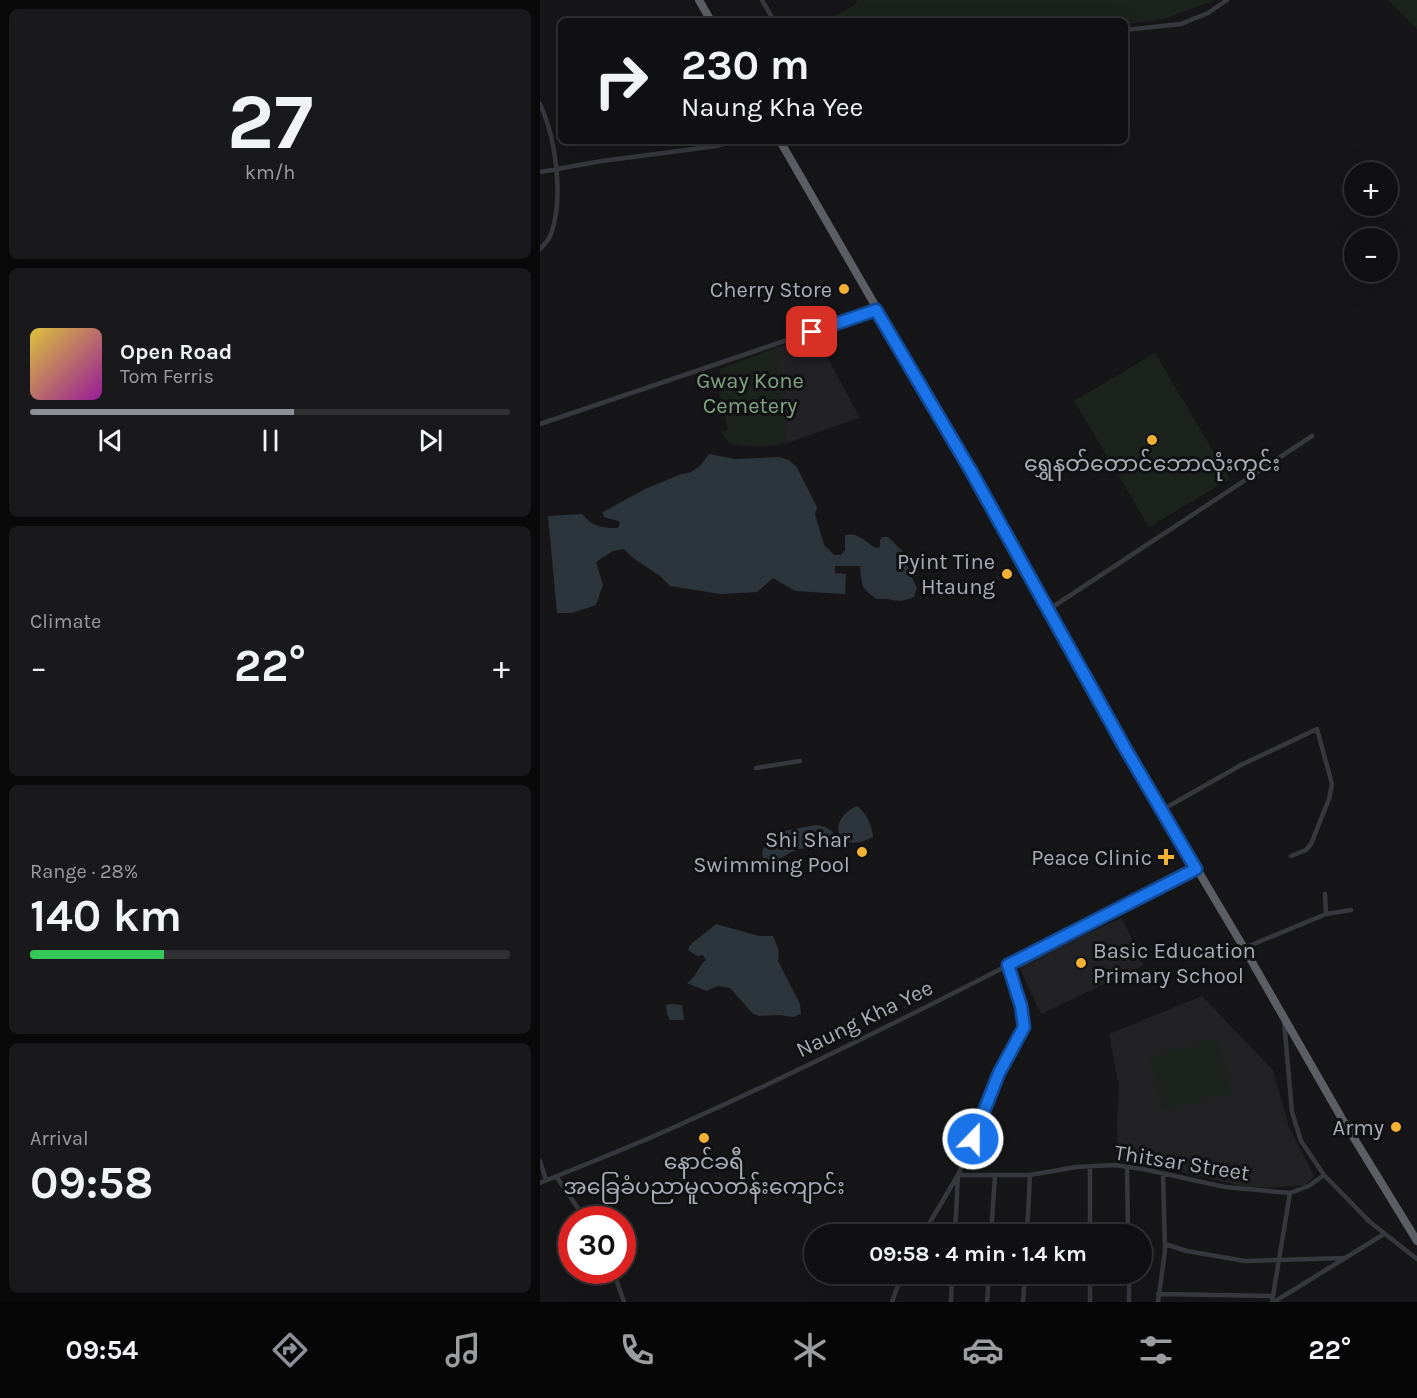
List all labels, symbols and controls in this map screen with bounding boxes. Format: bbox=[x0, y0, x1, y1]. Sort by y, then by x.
text: 230 m bbox=[681, 40, 810, 90]
icon: right bbox=[582, 42, 660, 120]
text: 27 bbox=[227, 76, 313, 168]
text: Naung Kha Yee bbox=[681, 91, 863, 123]
text: km/h bbox=[245, 161, 295, 184]
map controls bbox=[1344, 162, 1398, 282]
button: + bbox=[1344, 162, 1398, 216]
button: − bbox=[1344, 228, 1398, 282]
place label: Cherry Store bbox=[710, 277, 832, 303]
marker: Cherry Store bbox=[837, 282, 851, 296]
pin bbox=[786, 306, 837, 357]
icon: arrive bbox=[795, 315, 828, 348]
text: Open Road bbox=[120, 339, 232, 365]
text: Tom Ferris bbox=[120, 365, 214, 388]
park label: Gway Kone Cemetery bbox=[696, 368, 804, 419]
icon: previous bbox=[94, 424, 127, 457]
icon: pause bbox=[254, 424, 287, 457]
icon: next bbox=[414, 424, 447, 457]
marker: ရွှေနတ်တောင်ဘောလုံးကွင်း bbox=[1145, 433, 1159, 447]
place label: ရွှေနတ်တောင်ဘောလုံးကွင်း bbox=[1024, 448, 1280, 481]
place label: Pyint Tine Htaung bbox=[897, 549, 996, 600]
marker: Pyint Tine Htaung bbox=[1000, 567, 1014, 581]
text: Climate bbox=[30, 610, 101, 633]
text: 22° bbox=[234, 640, 306, 692]
text: − bbox=[30, 648, 47, 686]
text: + bbox=[493, 648, 510, 686]
place label: Shi Shar Swimming Pool bbox=[693, 827, 850, 878]
marker: Shi Shar Swimming Pool bbox=[855, 845, 869, 859]
place label: Peace Clinic bbox=[1031, 845, 1152, 871]
marker: Peace Clinic bbox=[1157, 848, 1175, 866]
text: Range · 28% bbox=[30, 860, 138, 883]
text: 140 km bbox=[30, 890, 182, 942]
place label: Basic Education Primary School bbox=[1093, 938, 1256, 989]
marker: Basic Education Primary School bbox=[1074, 956, 1088, 970]
street label: Naung Kha Yee bbox=[792, 975, 937, 1063]
position arrow bbox=[941, 1107, 1005, 1171]
place label: Army bbox=[1333, 1115, 1384, 1141]
marker: Army bbox=[1389, 1120, 1403, 1134]
text: Arrival bbox=[30, 1127, 89, 1150]
marker: နောင်ခရီ အခြေခံပညာမူလတန်းကျောင်း bbox=[697, 1131, 711, 1145]
street label: Thitsar Street bbox=[1112, 1139, 1251, 1186]
place label: နောင်ခရီ အခြေခံပညာမူလတန်းကျောင်း bbox=[563, 1146, 845, 1205]
text: 09:58 bbox=[30, 1157, 153, 1209]
speed limit sign: 30 bbox=[558, 1206, 636, 1284]
text: 09:58 · 4 min · 1.4 km bbox=[869, 1241, 1087, 1267]
icon: directions bbox=[269, 1329, 311, 1371]
icon: music bbox=[442, 1329, 484, 1371]
icon: phone bbox=[616, 1329, 658, 1371]
icon: climate bbox=[789, 1329, 831, 1371]
icon: car bbox=[962, 1329, 1004, 1371]
icon: filters bbox=[1135, 1329, 1177, 1371]
text: 09:54 bbox=[66, 1334, 138, 1366]
text: 22° bbox=[1308, 1334, 1351, 1366]

